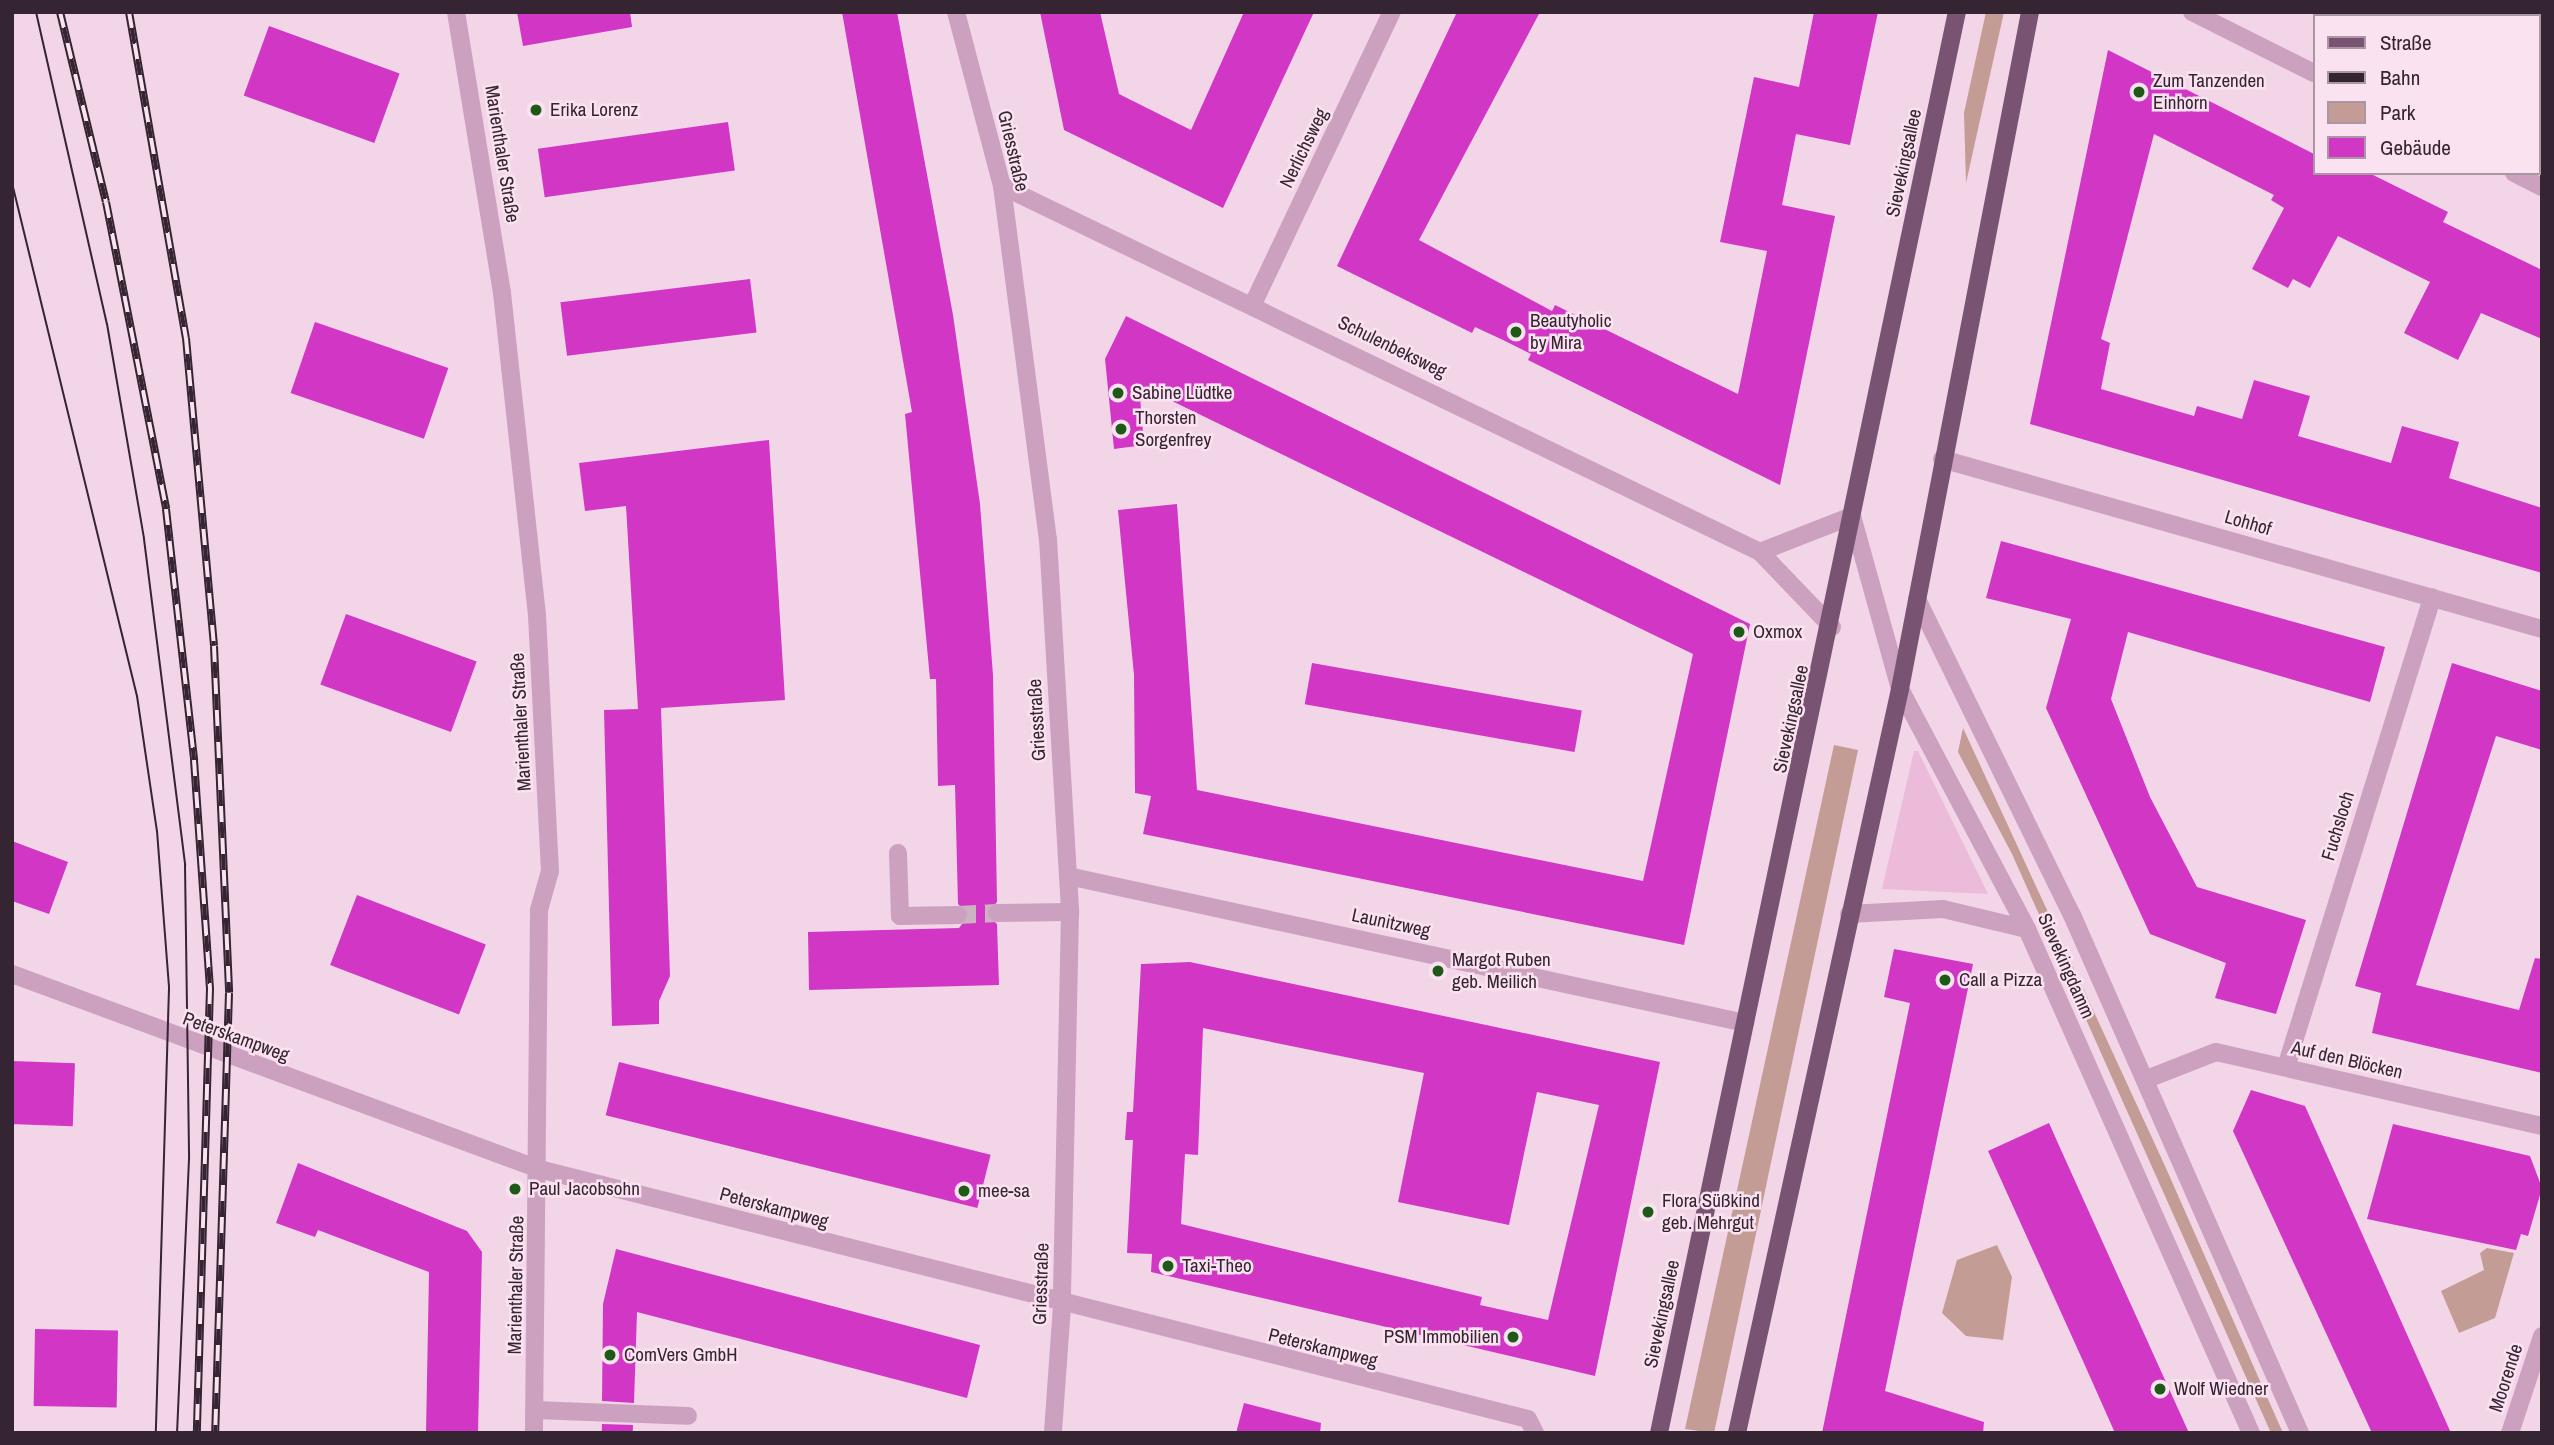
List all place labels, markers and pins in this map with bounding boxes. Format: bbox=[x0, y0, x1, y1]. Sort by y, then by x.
place label: Zum Tanzenden Einhorn bbox=[2153, 70, 2265, 114]
marker: Zum Tanzenden Einhorn bbox=[2131, 84, 2147, 100]
place label: Erika Lorenz bbox=[550, 99, 638, 121]
marker: Erika Lorenz bbox=[528, 102, 544, 118]
place label: Beautyholic by Mira bbox=[1530, 310, 1611, 354]
marker: Beautyholic by Mira bbox=[1508, 324, 1524, 340]
place label: Sabine Lüdtke bbox=[1132, 382, 1232, 404]
marker: Sabine Lüdtke bbox=[1110, 385, 1126, 401]
place label: Thorsten Sorgenfrey bbox=[1135, 407, 1211, 451]
marker: Thorsten Sorgenfrey bbox=[1113, 421, 1129, 437]
place label: Oxmox bbox=[1753, 621, 1802, 643]
marker: Oxmox bbox=[1731, 624, 1747, 640]
place label: Margot Ruben geb. Meilich bbox=[1452, 949, 1551, 993]
marker: Margot Ruben geb. Meilich bbox=[1430, 963, 1446, 979]
place label: Call a Pizza bbox=[1959, 969, 2042, 991]
marker: Call a Pizza bbox=[1937, 972, 1953, 988]
place label: Paul Jacobsohn bbox=[529, 1178, 640, 1200]
place label: mee-sa bbox=[978, 1180, 1030, 1202]
marker: Paul Jacobsohn bbox=[507, 1181, 523, 1197]
marker: mee-sa bbox=[956, 1183, 972, 1199]
place label: Flora Süßkind geb. Mehrgut bbox=[1662, 1190, 1760, 1234]
marker: Flora Süßkind geb. Mehrgut bbox=[1640, 1204, 1656, 1220]
place label: Taxi-Theo bbox=[1182, 1255, 1252, 1277]
marker: Taxi-Theo bbox=[1160, 1258, 1176, 1274]
place label: PSM Immobilien bbox=[1384, 1326, 1499, 1348]
marker: PSM Immobilien bbox=[1505, 1329, 1521, 1345]
place label: ComVers GmbH bbox=[624, 1344, 737, 1366]
marker: ComVers GmbH bbox=[602, 1347, 618, 1363]
place label: Wolf Wiedner bbox=[2174, 1378, 2268, 1400]
marker: Wolf Wiedner bbox=[2152, 1381, 2168, 1397]

